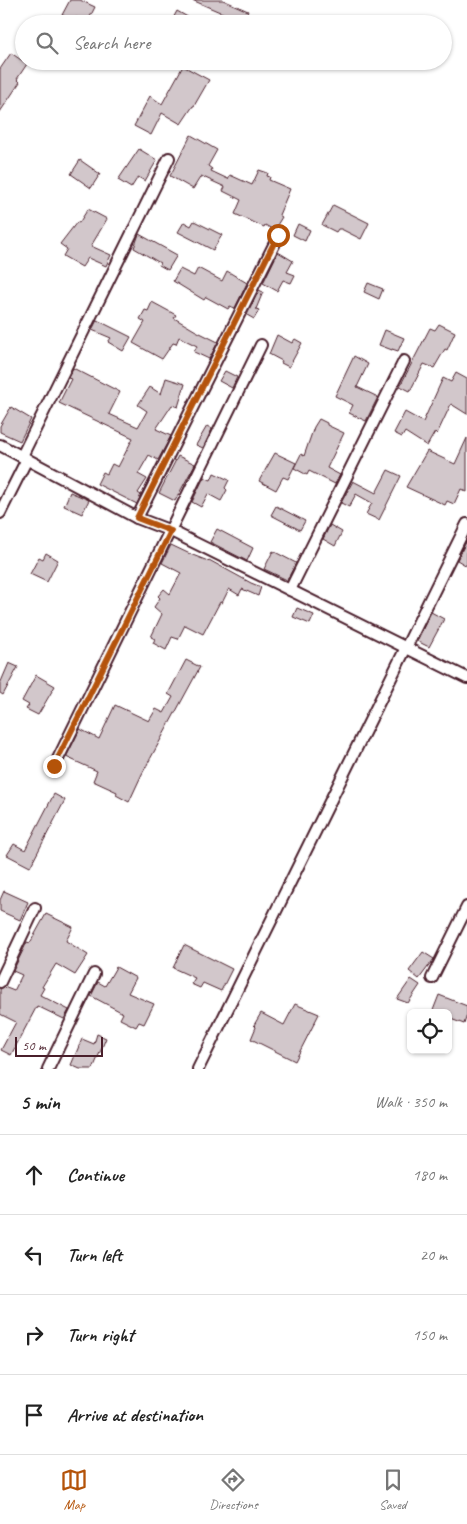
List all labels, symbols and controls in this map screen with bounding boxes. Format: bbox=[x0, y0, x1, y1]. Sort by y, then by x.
search box bbox=[15, 15, 452, 70]
icon: search bbox=[33, 29, 61, 57]
text: Search here bbox=[73, 31, 150, 55]
route start bbox=[267, 224, 290, 247]
route end bbox=[43, 755, 66, 778]
map controls bbox=[407, 1009, 452, 1054]
button: locate bbox=[407, 1009, 452, 1054]
scale bar bbox=[15, 1034, 102, 1057]
text: 50 m bbox=[22, 1037, 46, 1054]
text: 5 min bbox=[20, 1089, 60, 1115]
text: Walk · 350 m bbox=[375, 1092, 447, 1112]
icon: ahead bbox=[20, 1161, 48, 1189]
text: Continue bbox=[67, 1163, 124, 1187]
text: 180 m bbox=[413, 1165, 447, 1185]
icon: left bbox=[20, 1241, 48, 1269]
text: Turn left bbox=[67, 1243, 122, 1267]
text: 20 m bbox=[420, 1245, 447, 1265]
icon: right bbox=[20, 1321, 48, 1349]
text: Turn right bbox=[67, 1323, 134, 1347]
text: 150 m bbox=[413, 1325, 447, 1345]
icon: arrive bbox=[20, 1401, 48, 1429]
text: Arrive at destination bbox=[67, 1403, 203, 1427]
tab: Map bbox=[60, 1466, 88, 1513]
tab: Directions bbox=[209, 1466, 258, 1513]
tab: Saved bbox=[379, 1466, 407, 1513]

